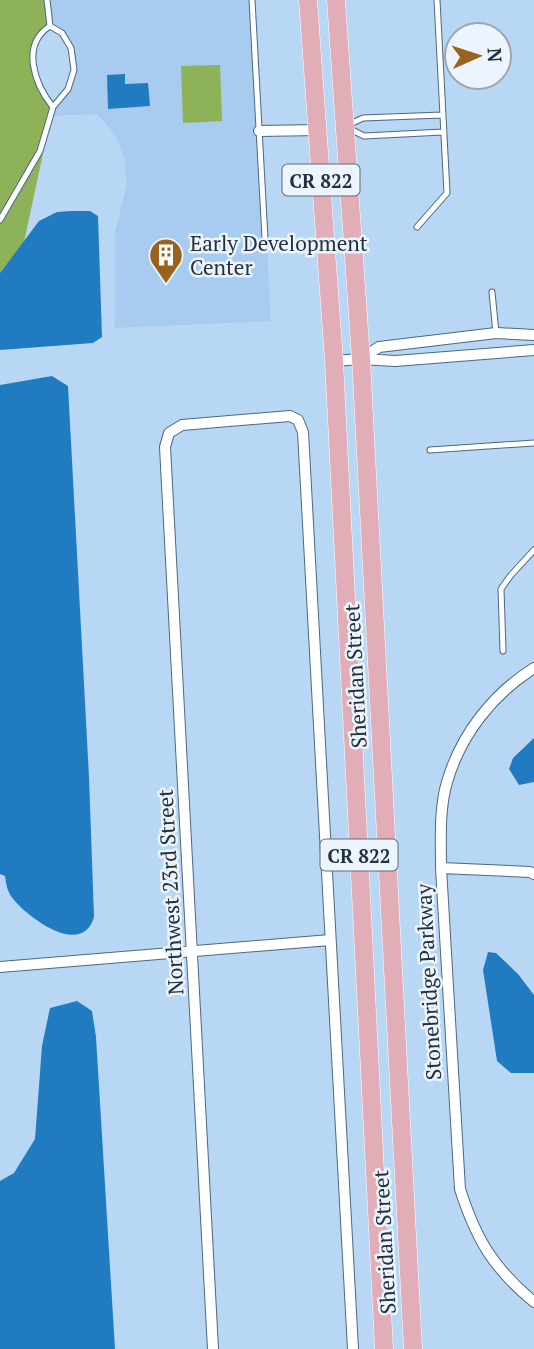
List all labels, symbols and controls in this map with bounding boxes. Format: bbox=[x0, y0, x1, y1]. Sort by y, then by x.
north arrow bbox=[443, 21, 513, 91]
text: N bbox=[483, 47, 508, 64]
road number: CR 822 bbox=[282, 164, 360, 196]
place label: Early Development Center bbox=[190, 229, 368, 281]
building icon: Early Development Center bbox=[147, 236, 185, 285]
street label: Sheridan Street bbox=[337, 603, 373, 749]
street label: Northwest 23rd Street bbox=[151, 788, 189, 996]
road number: CR 822 bbox=[320, 840, 398, 870]
street label: Stonebridge Parkway bbox=[409, 883, 447, 1081]
street label: Sheridan Street bbox=[366, 1169, 402, 1315]

